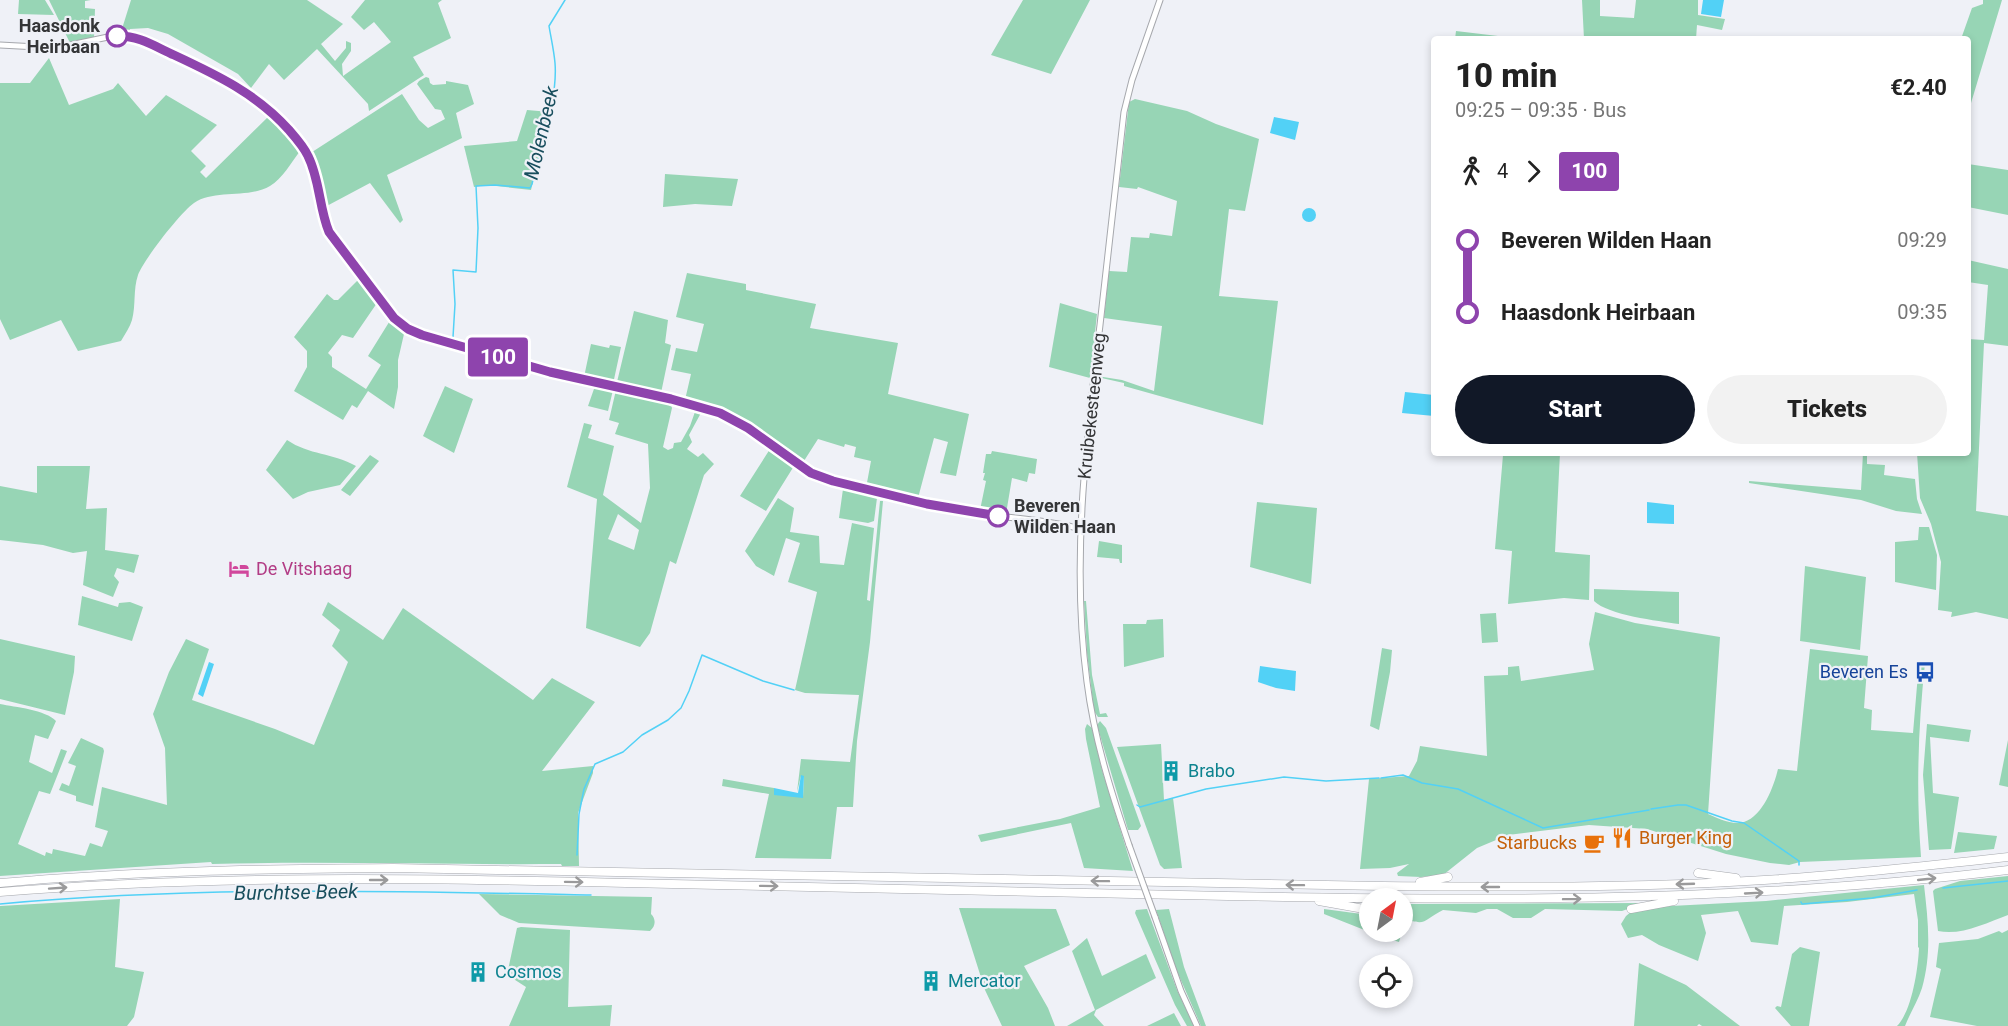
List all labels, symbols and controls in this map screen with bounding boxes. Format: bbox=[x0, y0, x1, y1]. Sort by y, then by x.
place label: Haasdonk Heirbaan bbox=[19, 15, 100, 57]
marker: Haasdonk Heirbaan bbox=[106, 25, 128, 47]
text: 10 min bbox=[1455, 56, 1557, 95]
text: €2.40 bbox=[1890, 75, 1947, 100]
water label: Molenbeek bbox=[519, 83, 564, 182]
text: 09:25 – 09:35 · Bus bbox=[1455, 98, 1627, 122]
icon: walk bbox=[1455, 155, 1488, 188]
icon: forward bbox=[1517, 155, 1550, 188]
text: 4 bbox=[1497, 159, 1508, 183]
text: 100 bbox=[1571, 159, 1607, 183]
text: Beveren Wilden Haan bbox=[1501, 228, 1712, 253]
text: 09:29 bbox=[1897, 228, 1947, 252]
text: Haasdonk Heirbaan bbox=[1501, 300, 1695, 325]
text: 09:35 bbox=[1897, 300, 1947, 324]
street label: Kruibekesteenweg bbox=[1073, 332, 1110, 480]
line badge: 100 bbox=[464, 338, 532, 376]
text: 100 bbox=[480, 345, 516, 369]
button: Start bbox=[1455, 375, 1695, 444]
button: Tickets bbox=[1707, 375, 1947, 444]
place label: Beveren Wilden Haan bbox=[1014, 495, 1116, 537]
marker: Beveren Wilden Haan bbox=[987, 505, 1009, 527]
hotel icon: De Vitshaag bbox=[227, 557, 251, 581]
place label: De Vitshaag bbox=[256, 558, 352, 579]
bus stop icon: Beveren Es bbox=[1913, 660, 1937, 684]
place label: Beveren Es bbox=[1820, 661, 1908, 682]
building icon: Brabo bbox=[1159, 759, 1183, 783]
place label: Brabo bbox=[1188, 760, 1235, 781]
restaurant icon: Burger King bbox=[1610, 826, 1634, 850]
place label: Burger King bbox=[1639, 827, 1732, 848]
cafe icon: Starbucks bbox=[1582, 831, 1606, 855]
place label: Starbucks bbox=[1497, 832, 1577, 853]
one-way arrow bbox=[1917, 873, 1936, 884]
one-way arrow bbox=[369, 874, 389, 886]
one-way arrow bbox=[1091, 875, 1111, 887]
one-way arrow bbox=[564, 876, 584, 887]
one-way arrow bbox=[1676, 878, 1696, 889]
water label: Burchtse Beek bbox=[234, 879, 359, 905]
one-way arrow bbox=[1286, 879, 1306, 890]
one-way arrow bbox=[759, 880, 779, 892]
one-way arrow bbox=[1481, 881, 1501, 893]
one-way arrow bbox=[48, 882, 68, 893]
one-way arrow bbox=[1743, 887, 1763, 898]
north arrow bbox=[1359, 888, 1413, 942]
map controls bbox=[1359, 888, 1413, 1008]
one-way arrow bbox=[1561, 893, 1581, 904]
button: locate bbox=[1359, 954, 1413, 1008]
building icon: Cosmos bbox=[466, 960, 490, 984]
place label: Cosmos bbox=[495, 961, 562, 982]
building icon: Mercator bbox=[919, 969, 943, 993]
place label: Mercator bbox=[948, 970, 1020, 991]

